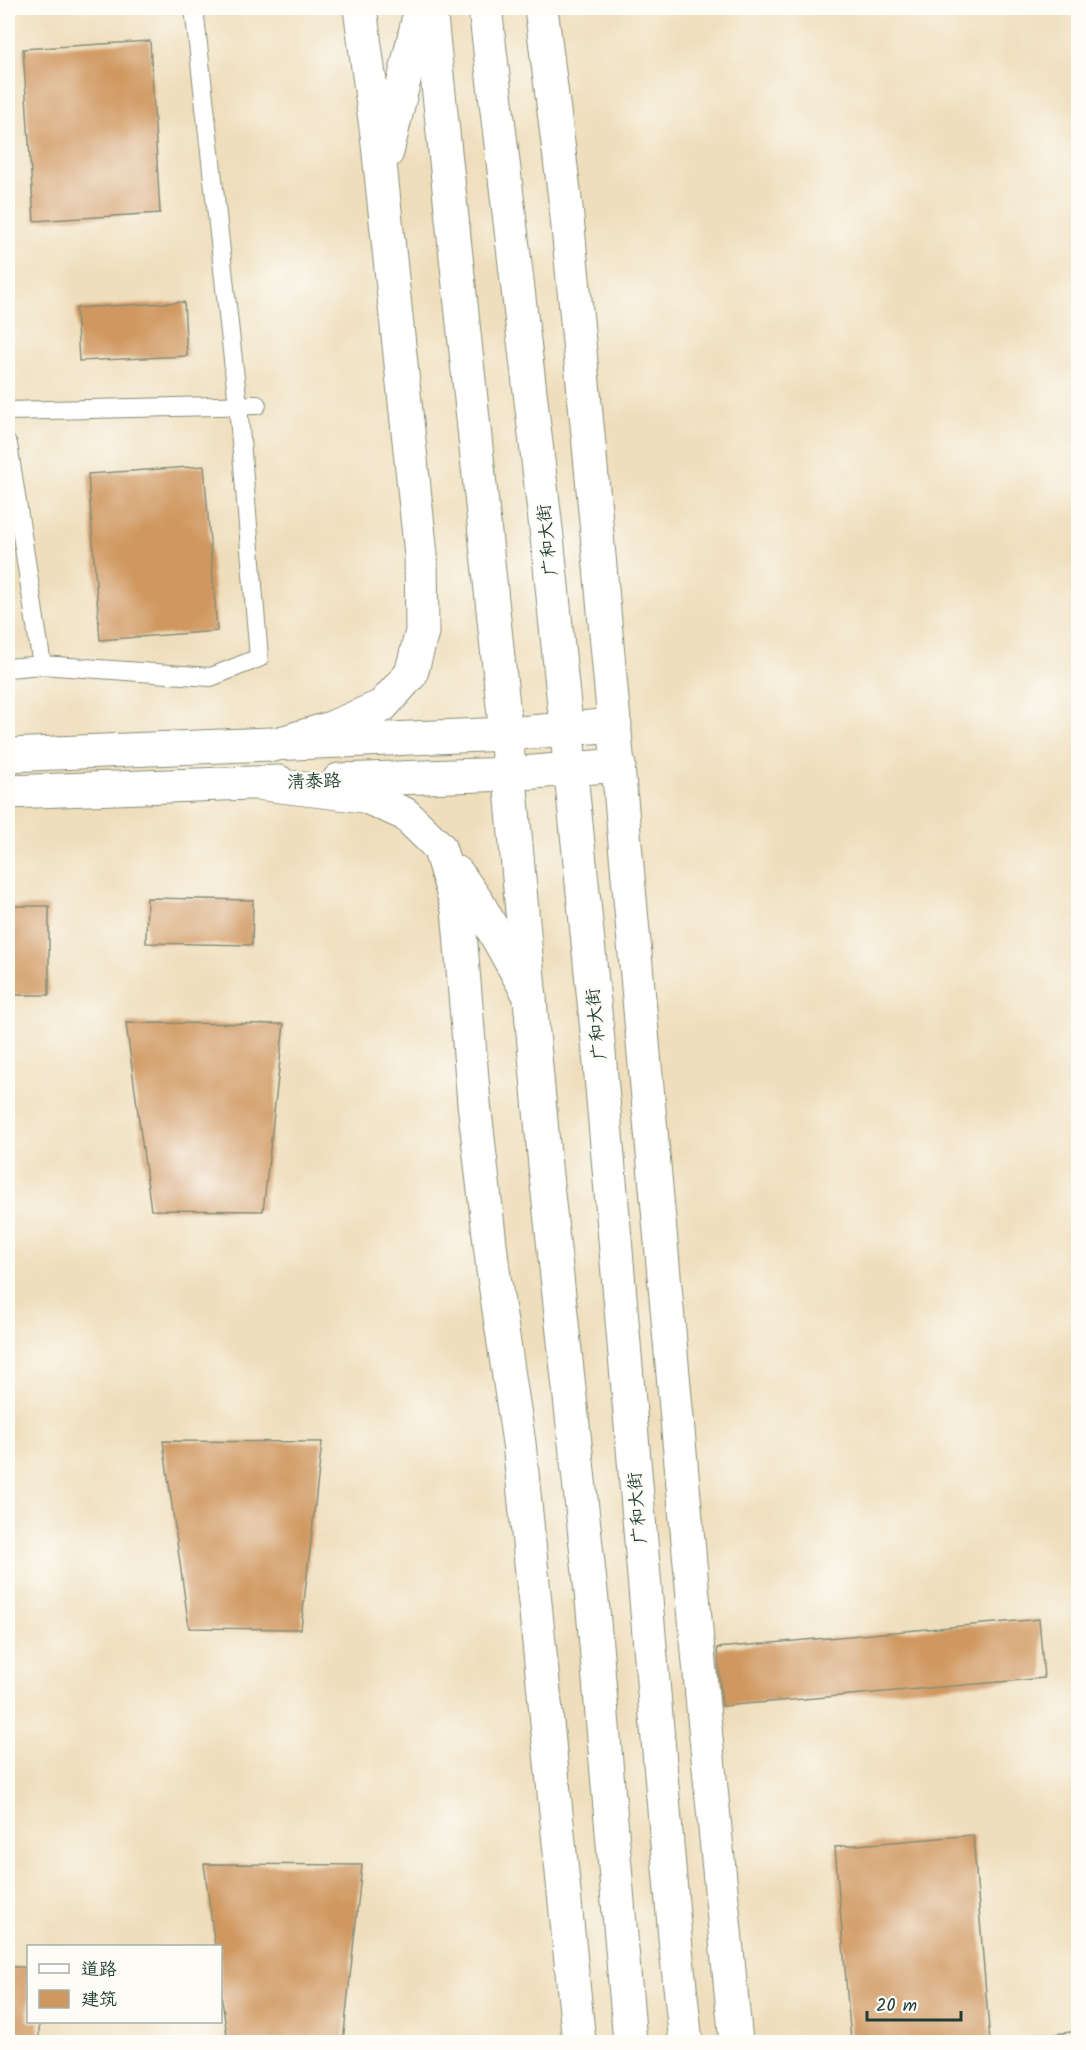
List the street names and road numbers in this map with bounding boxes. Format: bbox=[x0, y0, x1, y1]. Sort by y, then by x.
street label: 广和大街 bbox=[530, 503, 567, 577]
street label: 清泰路 bbox=[287, 767, 342, 798]
street label: 广和大街 bbox=[579, 987, 616, 1061]
street label: 广和大街 bbox=[621, 1471, 656, 1545]

